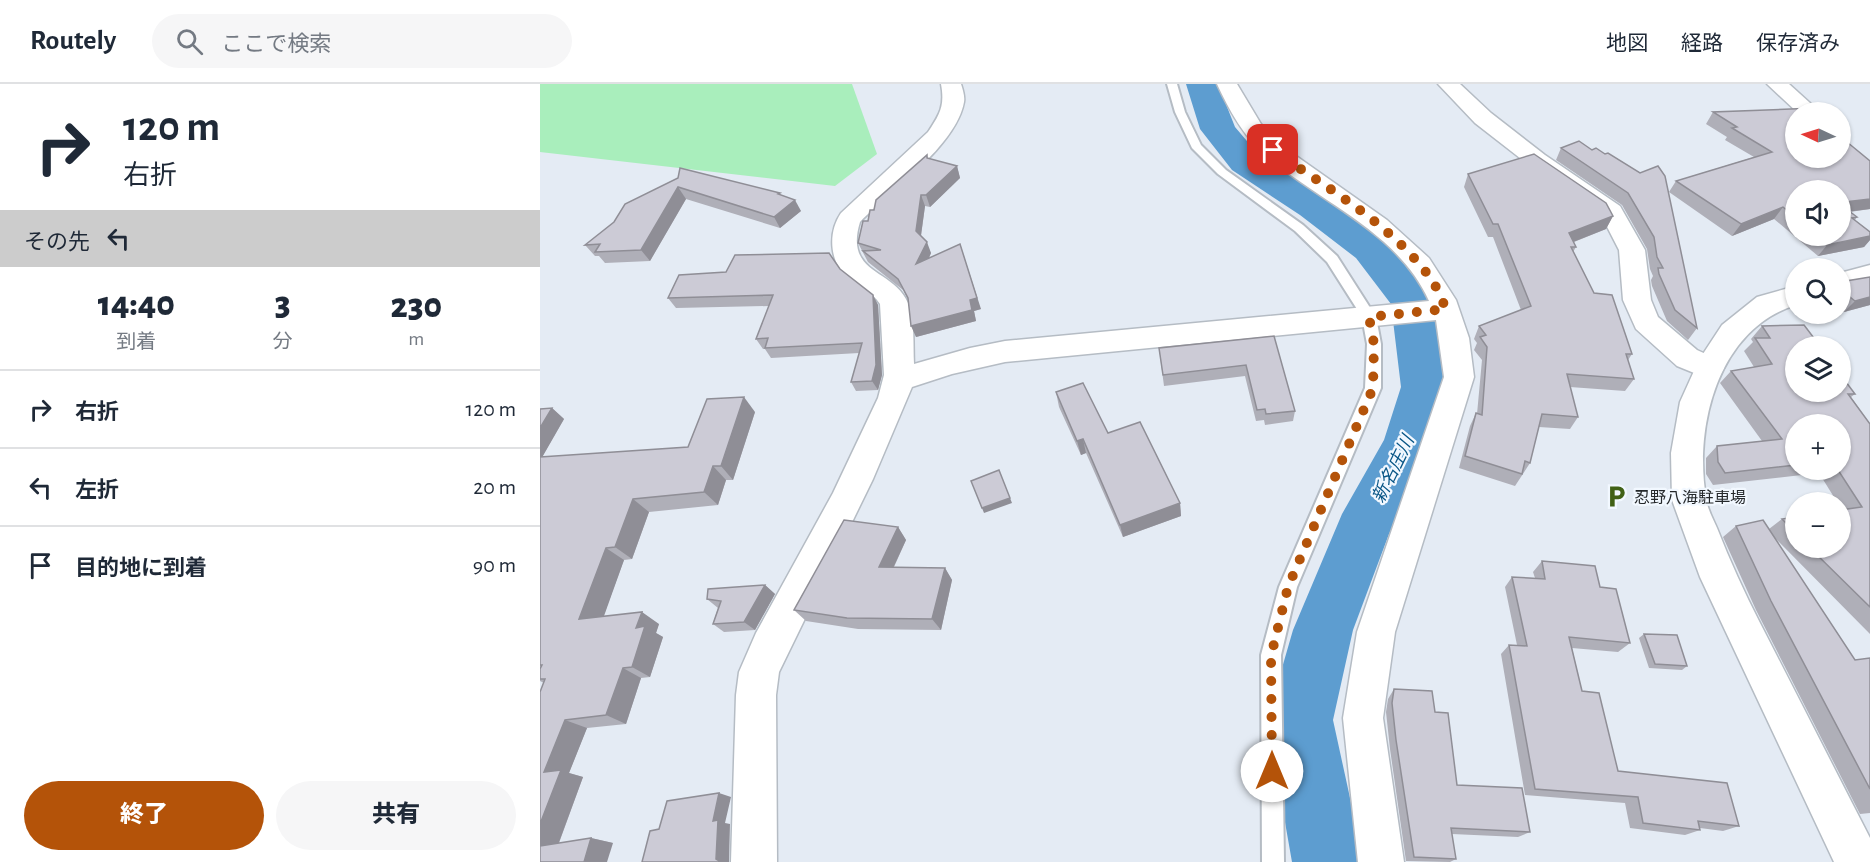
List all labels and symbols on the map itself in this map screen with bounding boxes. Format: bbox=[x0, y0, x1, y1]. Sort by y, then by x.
north arrow bbox=[1785, 102, 1851, 168]
pin bbox=[1247, 124, 1298, 175]
water label: 新名庄川 bbox=[1368, 430, 1419, 506]
parking icon: 忍野八海駐車場 bbox=[1603, 484, 1629, 510]
place label: 忍野八海駐車場 bbox=[1634, 489, 1746, 506]
position arrow bbox=[1240, 739, 1304, 803]

